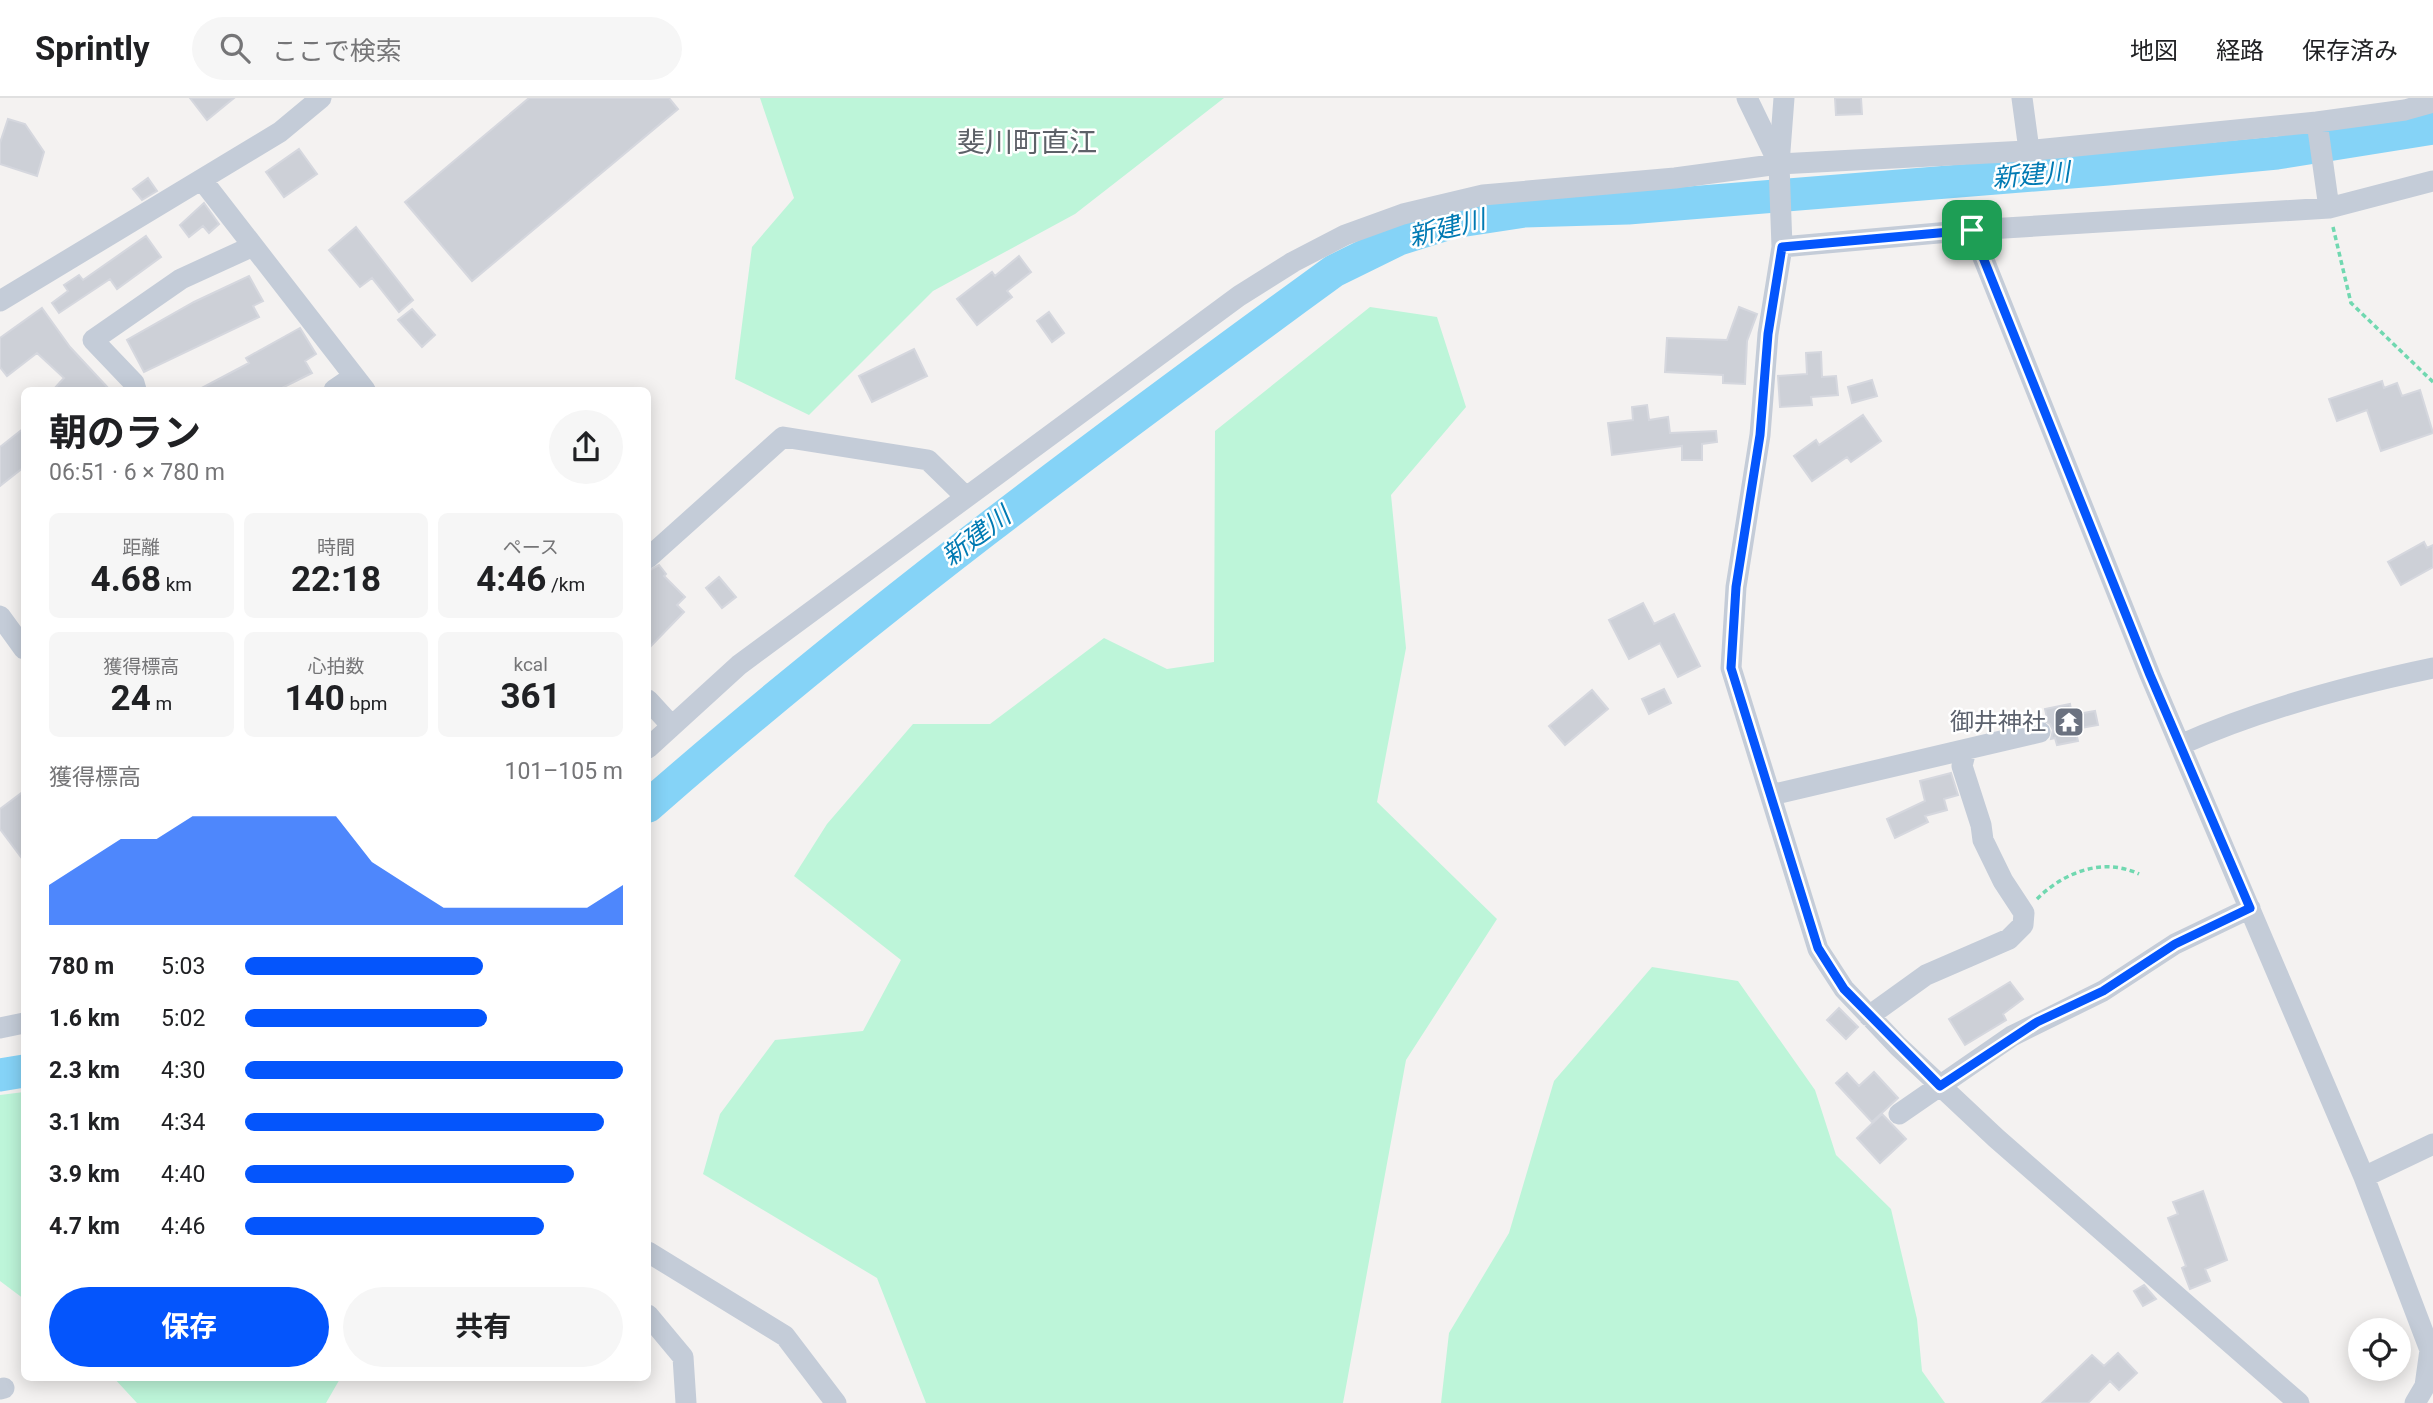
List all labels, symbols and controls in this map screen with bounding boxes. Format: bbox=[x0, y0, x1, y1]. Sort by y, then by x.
search box bbox=[192, 17, 682, 80]
text: Sprintly bbox=[35, 29, 150, 68]
icon: search bbox=[216, 29, 254, 67]
text: ここで検索 bbox=[272, 36, 402, 66]
text: 地図 bbox=[2130, 37, 2178, 65]
text: 経路 bbox=[2216, 37, 2264, 65]
text: 保存済み bbox=[2302, 37, 2398, 65]
district label: 斐川町直江 bbox=[957, 126, 1097, 159]
water label: 新建川 bbox=[1991, 156, 2074, 193]
pin bbox=[1942, 200, 2002, 260]
water label: 新建川 bbox=[1406, 203, 1491, 252]
icon: arrive bbox=[1953, 211, 1991, 249]
button: share bbox=[549, 410, 623, 484]
text: 朝のラン bbox=[49, 411, 201, 455]
text: 06:51 · 6 × 780 m bbox=[49, 459, 225, 486]
water label: 新建川 bbox=[936, 499, 1019, 571]
text: 距離 bbox=[122, 536, 160, 559]
text: 時間 bbox=[317, 536, 355, 559]
text: ペース bbox=[503, 536, 559, 559]
text: 4.68 bbox=[91, 559, 161, 600]
text: 22:18 bbox=[291, 559, 381, 600]
text: 4:46 bbox=[476, 559, 546, 600]
text: km bbox=[161, 573, 192, 596]
text: /km bbox=[546, 573, 585, 596]
text: kcal bbox=[513, 653, 548, 676]
text: 獲得標高 bbox=[103, 655, 179, 678]
text: 心拍数 bbox=[307, 655, 365, 678]
text: 361 bbox=[501, 676, 561, 717]
text: 24 bbox=[111, 678, 151, 719]
text: 140 bbox=[285, 678, 345, 719]
text: m bbox=[151, 692, 172, 715]
text: bpm bbox=[345, 692, 387, 715]
temple icon: 御井神社 bbox=[2052, 705, 2086, 739]
place label: 御井神社 bbox=[1950, 708, 2046, 736]
text: 101–105 m bbox=[504, 758, 623, 785]
text: 獲得標高 bbox=[49, 764, 141, 791]
text: 780 m bbox=[49, 953, 114, 980]
text: 5:03 bbox=[161, 953, 205, 980]
text: 1.6 km bbox=[49, 1005, 120, 1032]
text: 5:02 bbox=[161, 1005, 205, 1032]
text: 2.3 km bbox=[49, 1057, 120, 1084]
text: 4:30 bbox=[161, 1057, 205, 1084]
text: 3.1 km bbox=[49, 1109, 120, 1136]
text: 4:34 bbox=[161, 1109, 205, 1136]
text: 3.9 km bbox=[49, 1161, 120, 1188]
text: 4:40 bbox=[161, 1161, 205, 1188]
text: 4.7 km bbox=[49, 1213, 120, 1240]
text: 4:46 bbox=[161, 1213, 205, 1240]
button: 保存 bbox=[49, 1287, 329, 1367]
button: 共有 bbox=[343, 1287, 623, 1367]
map controls bbox=[2348, 1318, 2411, 1381]
button: locate bbox=[2348, 1318, 2411, 1381]

